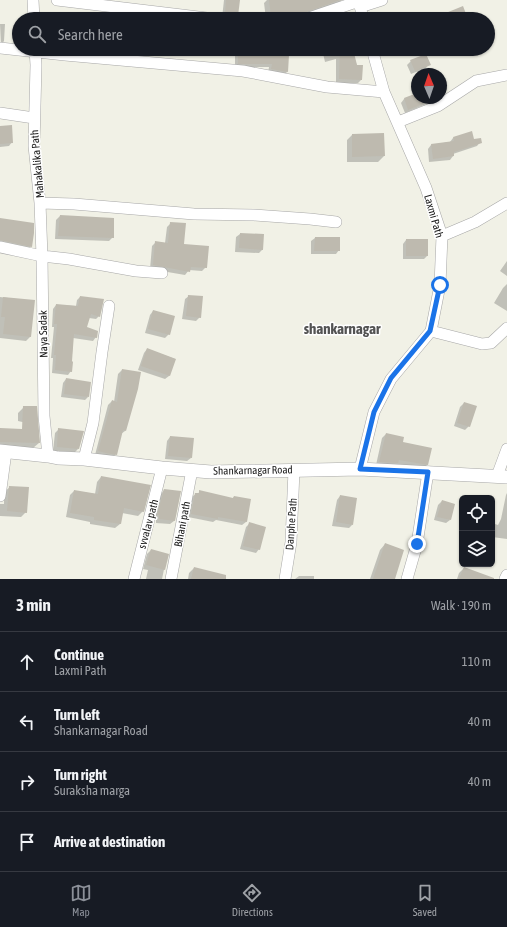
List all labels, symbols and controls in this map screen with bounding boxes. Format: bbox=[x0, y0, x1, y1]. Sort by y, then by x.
search box bbox=[12, 12, 495, 56]
icon: search bbox=[26, 23, 48, 45]
text: Search here bbox=[58, 26, 123, 43]
north arrow bbox=[411, 68, 447, 104]
street label: Mahakalika Path bbox=[28, 129, 46, 199]
street label: Laxmi Path bbox=[422, 193, 446, 239]
route start bbox=[431, 276, 449, 294]
street label: Naya Sadak bbox=[37, 310, 49, 358]
district label: shankarnagar bbox=[304, 320, 381, 337]
street label: Shankarnagar Road bbox=[213, 463, 293, 477]
map controls bbox=[459, 495, 495, 567]
button: locate bbox=[459, 495, 495, 531]
street label: Danphe Path bbox=[283, 497, 299, 551]
street label: svvalav path bbox=[136, 498, 160, 550]
street label: Bihani path bbox=[172, 500, 192, 548]
button: layers bbox=[459, 531, 495, 567]
route end bbox=[408, 535, 426, 553]
text: 3 min bbox=[16, 595, 51, 615]
text: Walk · 190 m bbox=[431, 598, 491, 613]
text: Continue bbox=[54, 646, 104, 663]
icon: ahead bbox=[16, 651, 38, 673]
text: 110 m bbox=[462, 654, 491, 669]
text: Laxmi Path bbox=[54, 663, 107, 678]
text: Turn left bbox=[54, 706, 100, 723]
icon: left bbox=[16, 711, 38, 733]
text: 40 m bbox=[468, 714, 491, 729]
text: Shankarnagar Road bbox=[54, 723, 148, 738]
text: Turn right bbox=[54, 766, 107, 783]
icon: right bbox=[16, 771, 38, 793]
text: 40 m bbox=[468, 774, 491, 789]
text: Suraksha marga bbox=[54, 783, 130, 798]
icon: arrive bbox=[16, 831, 38, 853]
text: Arrive at destination bbox=[54, 833, 165, 850]
tab: Map bbox=[70, 882, 92, 918]
tab: Directions bbox=[232, 882, 273, 918]
tab: Saved bbox=[413, 882, 437, 918]

